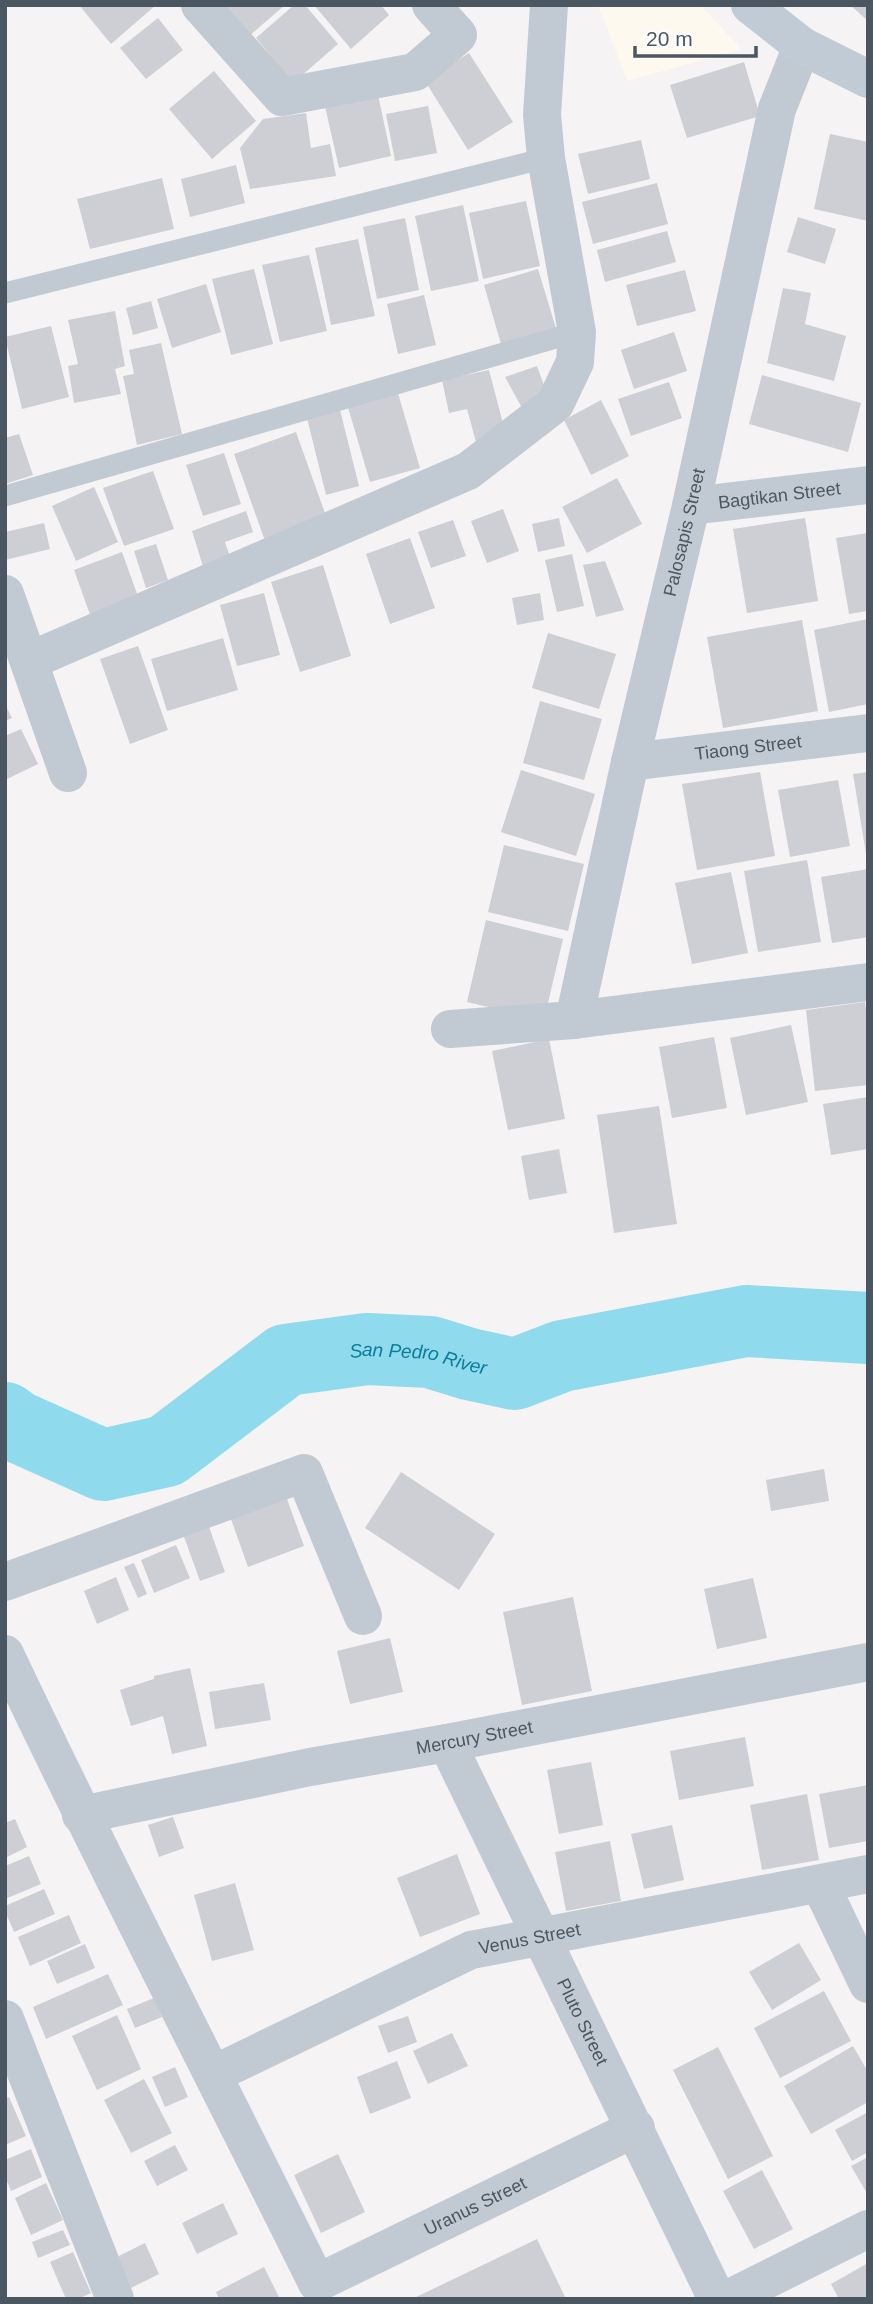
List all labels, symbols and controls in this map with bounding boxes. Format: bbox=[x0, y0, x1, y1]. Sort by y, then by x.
scale bar bbox=[635, 14, 756, 58]
text: 20 m bbox=[646, 27, 693, 50]
street label: Palosapis Street bbox=[660, 466, 709, 599]
street label: Bagtikan Street bbox=[717, 478, 842, 513]
street label: Tiaong Street bbox=[694, 731, 803, 764]
water label: San Pedro River bbox=[348, 1339, 489, 1379]
street label: Mercury Street bbox=[415, 1717, 534, 1758]
street label: Venus Street bbox=[477, 1919, 582, 1958]
street label: Pluto Street bbox=[553, 1975, 612, 2069]
street label: Uranus Street bbox=[421, 2173, 530, 2239]

